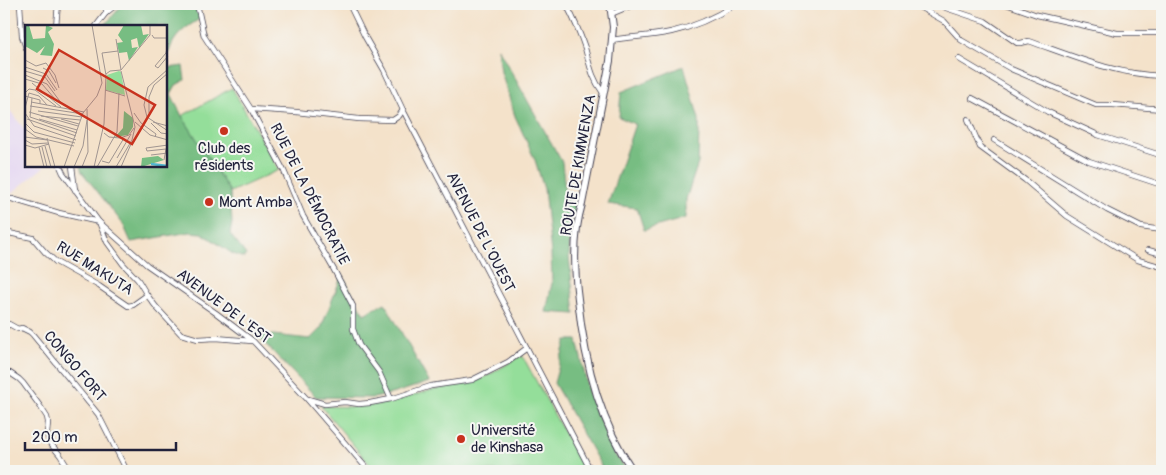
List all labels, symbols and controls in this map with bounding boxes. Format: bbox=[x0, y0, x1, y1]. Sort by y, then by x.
inset map bbox=[25, 25, 168, 168]
street label: ROUTE DE KIMWENZA bbox=[557, 93, 600, 237]
street label: RUE DE LA DÉMOCRATIE bbox=[266, 120, 354, 268]
marker: Club des résidents bbox=[218, 125, 230, 137]
place label: Club des résidents bbox=[195, 139, 253, 175]
street label: AVENUE DE L'OUEST bbox=[442, 169, 519, 295]
place label: Mont Amba bbox=[219, 193, 292, 212]
marker: Mont Amba bbox=[203, 196, 215, 208]
street label: RUE MAKUTA bbox=[53, 237, 137, 300]
street label: AVENUE DE L'EST bbox=[173, 265, 274, 348]
street label: CONGO FORT bbox=[39, 327, 110, 406]
scale bar bbox=[25, 420, 176, 452]
place label: Université de Kinshasa bbox=[471, 421, 543, 457]
text: 200 m bbox=[32, 428, 77, 447]
marker: Université de Kinshasa bbox=[455, 433, 467, 445]

